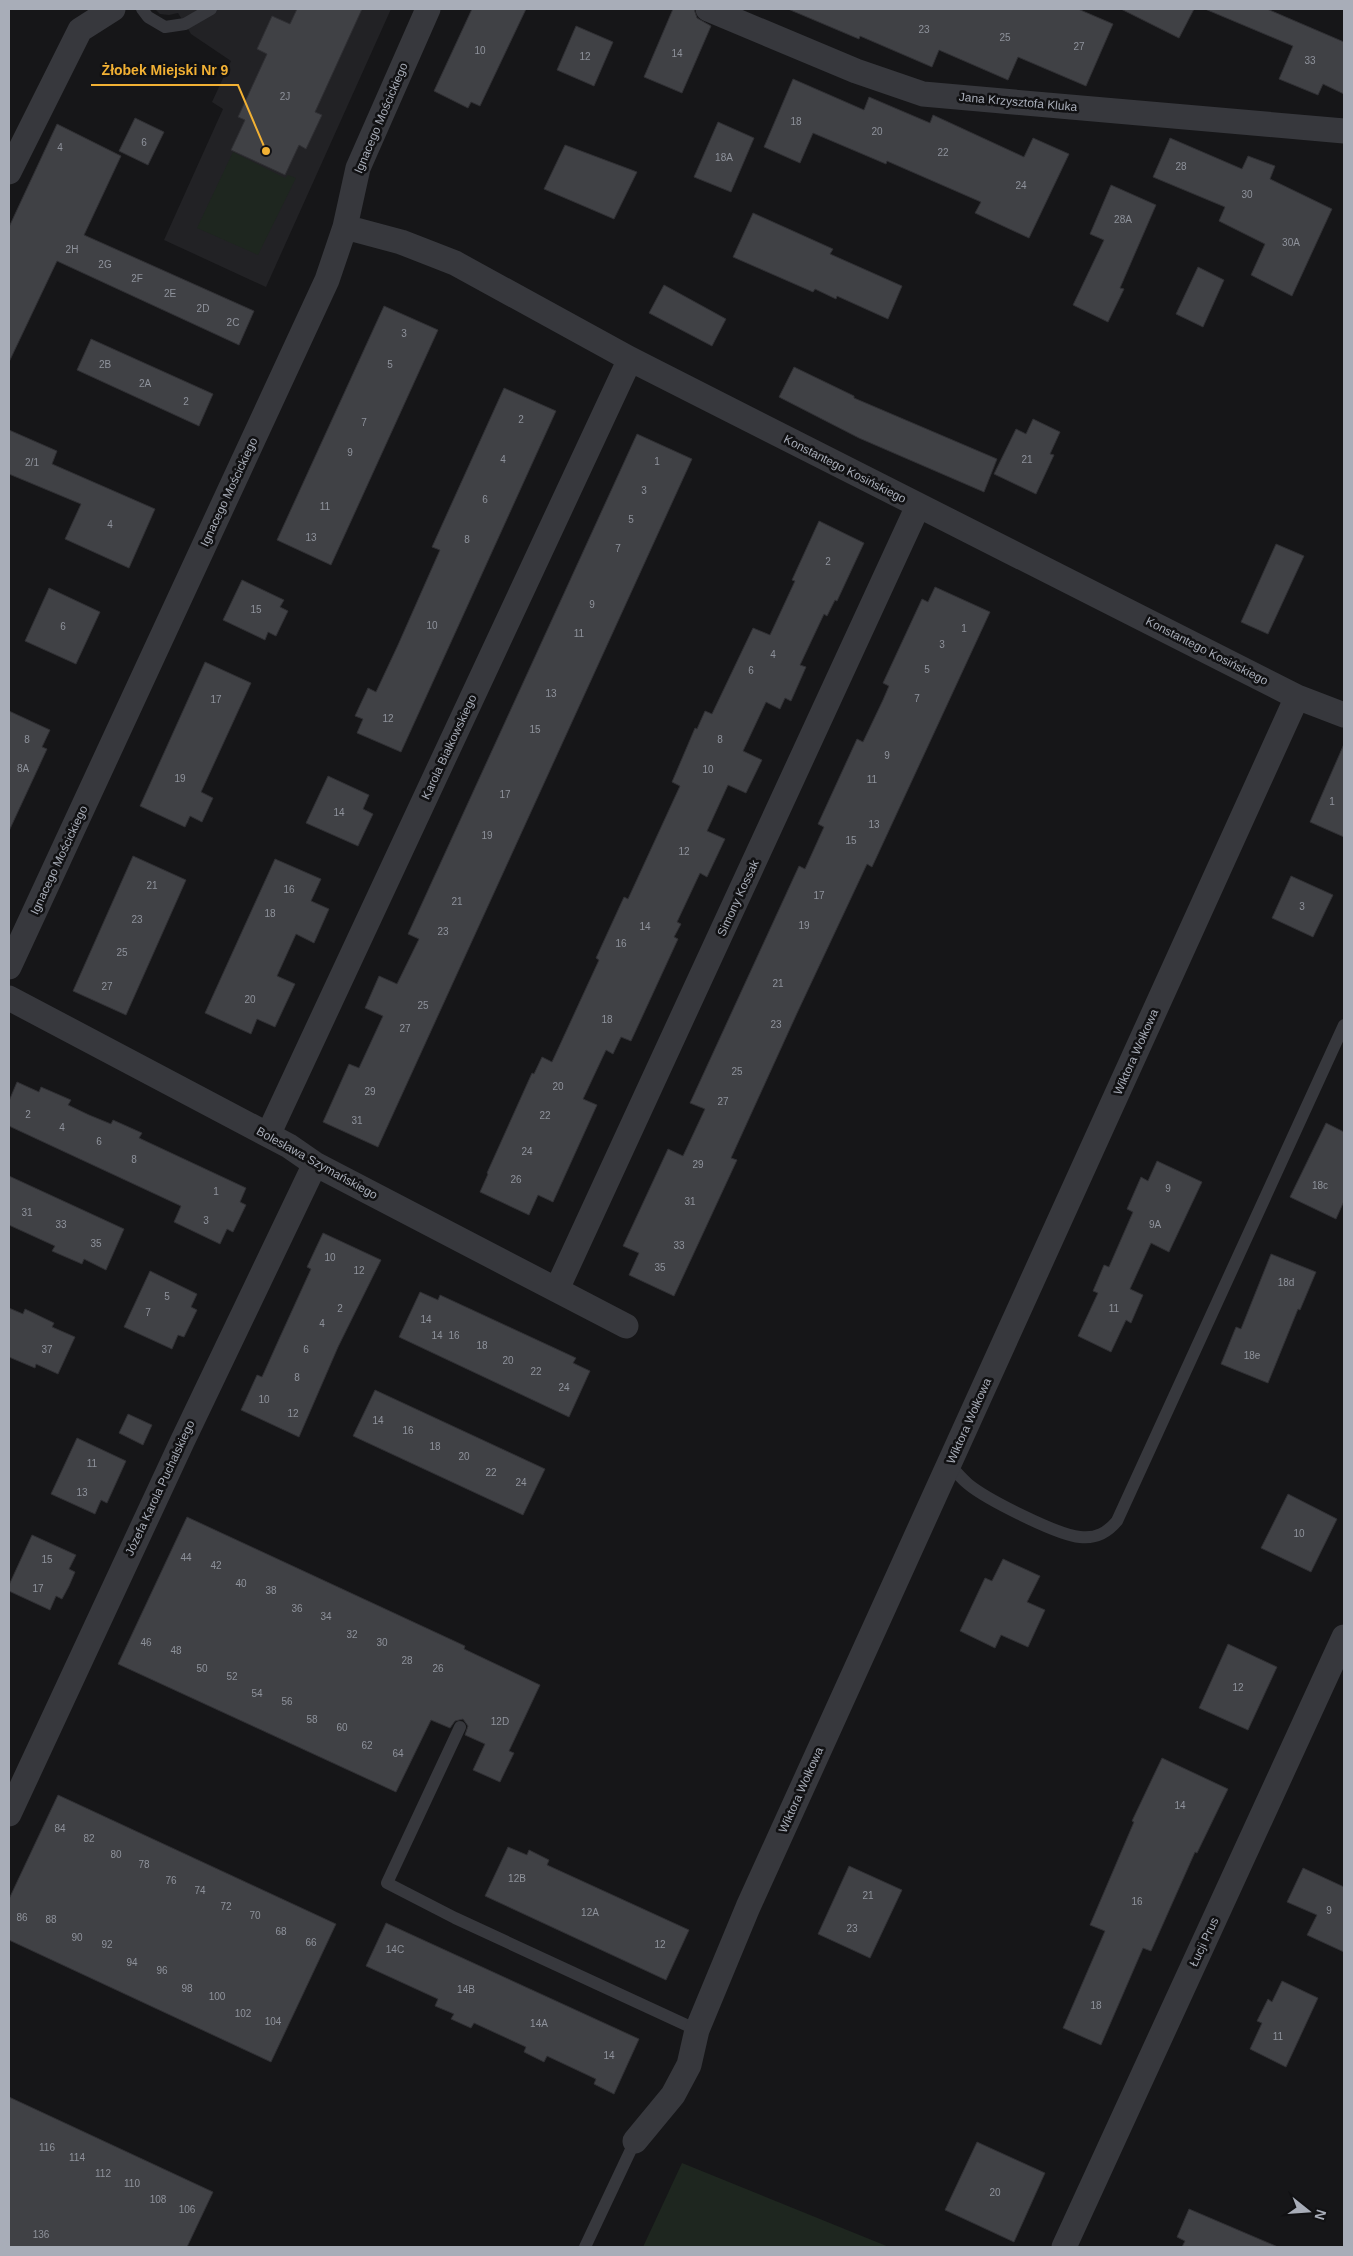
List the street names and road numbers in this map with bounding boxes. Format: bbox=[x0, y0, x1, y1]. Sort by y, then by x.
street label: Ignacego Mościckiego bbox=[351, 60, 411, 175]
street label: Jana Krzysztofa Kluka bbox=[958, 90, 1078, 114]
street label: Konstantego Kosińskiego bbox=[781, 432, 909, 506]
street label: Ignacego Mościckiego bbox=[198, 435, 261, 549]
street label: Konstantego Kosińskiego bbox=[1143, 614, 1271, 688]
street label: Karola Białkowskiego bbox=[419, 692, 480, 802]
street label: Ignacego Mościckiego bbox=[28, 803, 91, 917]
street label: Simony Kossak bbox=[714, 857, 762, 938]
street label: Wiktora Wołkowa bbox=[1111, 1007, 1161, 1097]
street label: Bolesława Szymańskiego bbox=[254, 1124, 380, 1202]
street label: Wiktora Wołkowa bbox=[944, 1376, 994, 1466]
street label: Józefa Karola Puchalskiego bbox=[122, 1418, 198, 1558]
street label: Wiktora Wołkowa bbox=[776, 1745, 826, 1835]
street label: Łucji Prus bbox=[1187, 1915, 1221, 1969]

